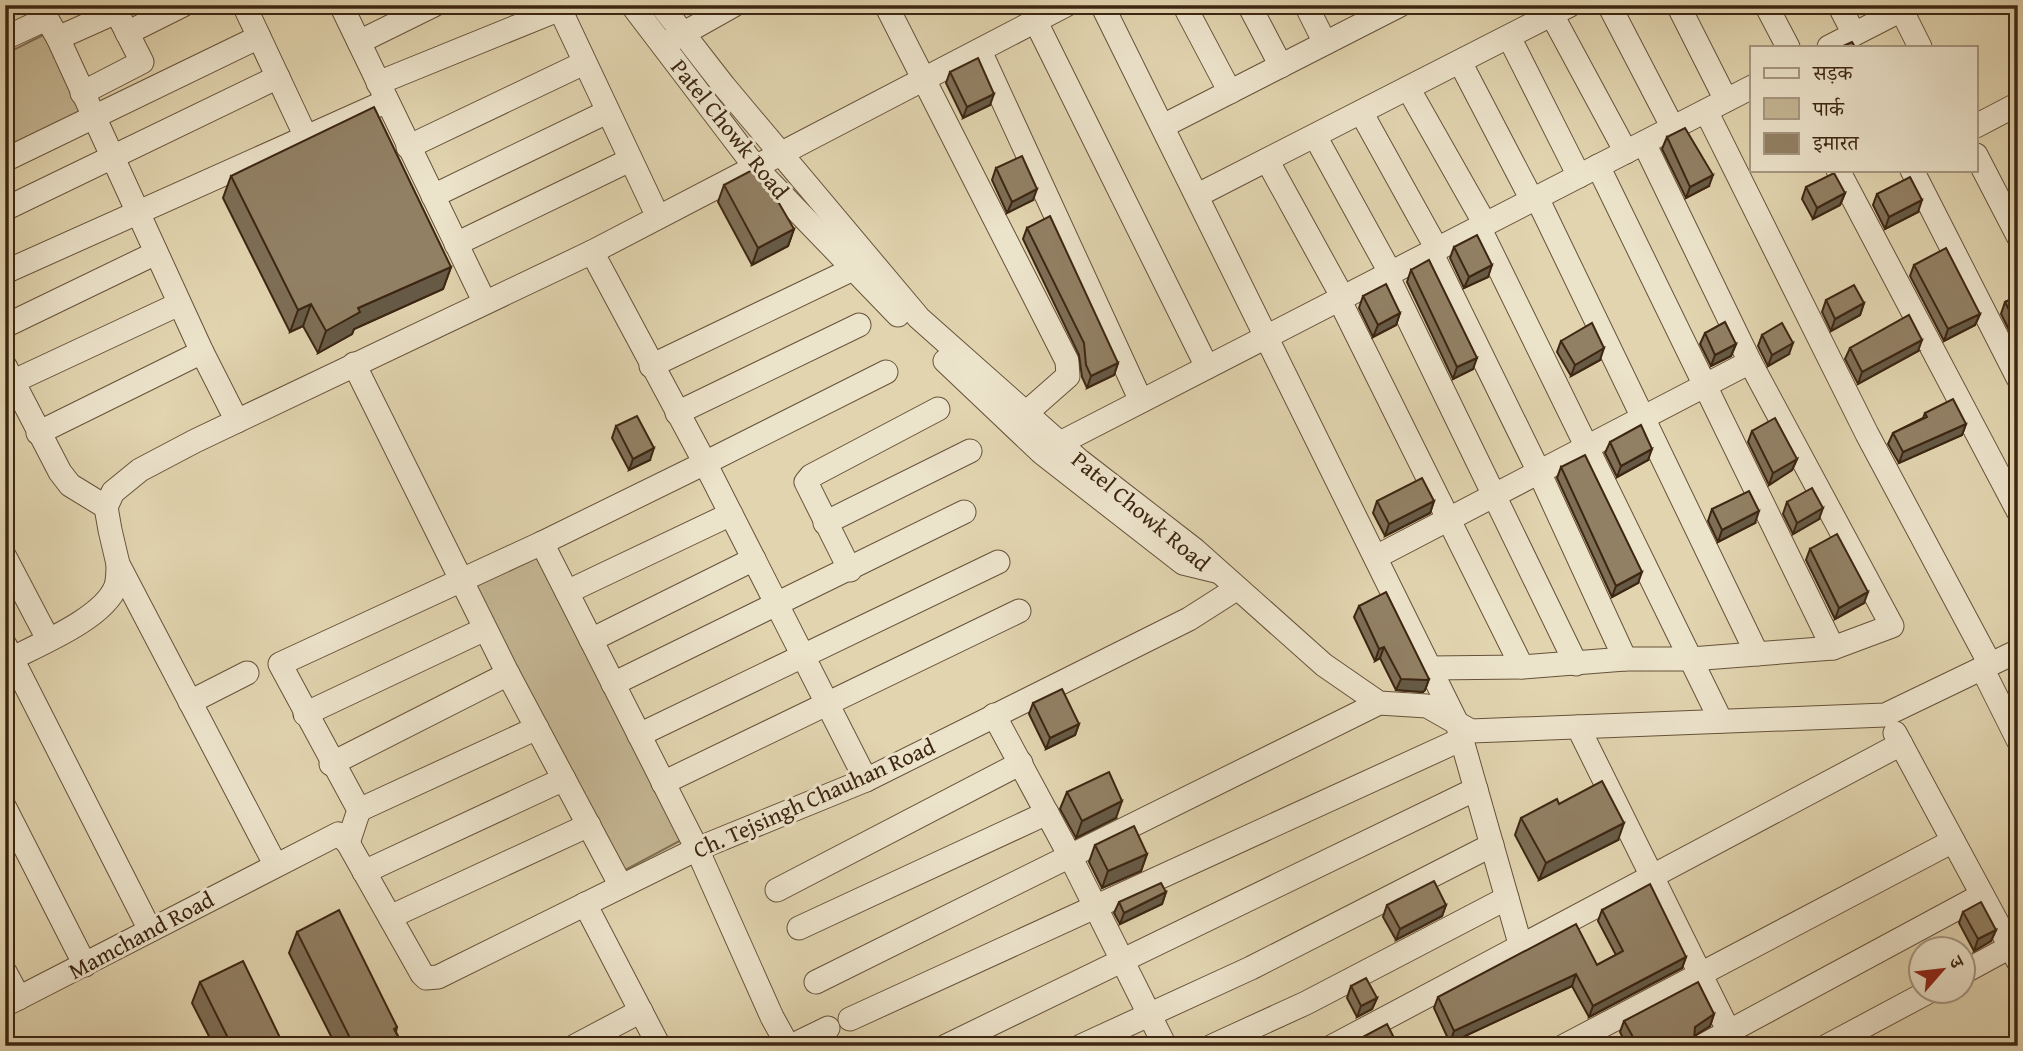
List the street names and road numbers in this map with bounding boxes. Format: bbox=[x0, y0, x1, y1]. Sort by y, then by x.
street label: Patel Chowk Road bbox=[664, 52, 798, 206]
street label: Patel Chowk Road bbox=[1065, 443, 1218, 579]
street label: Ch. Tejsingh Chauhan Road bbox=[688, 729, 941, 866]
street label: Mamchand Road bbox=[62, 882, 220, 987]

